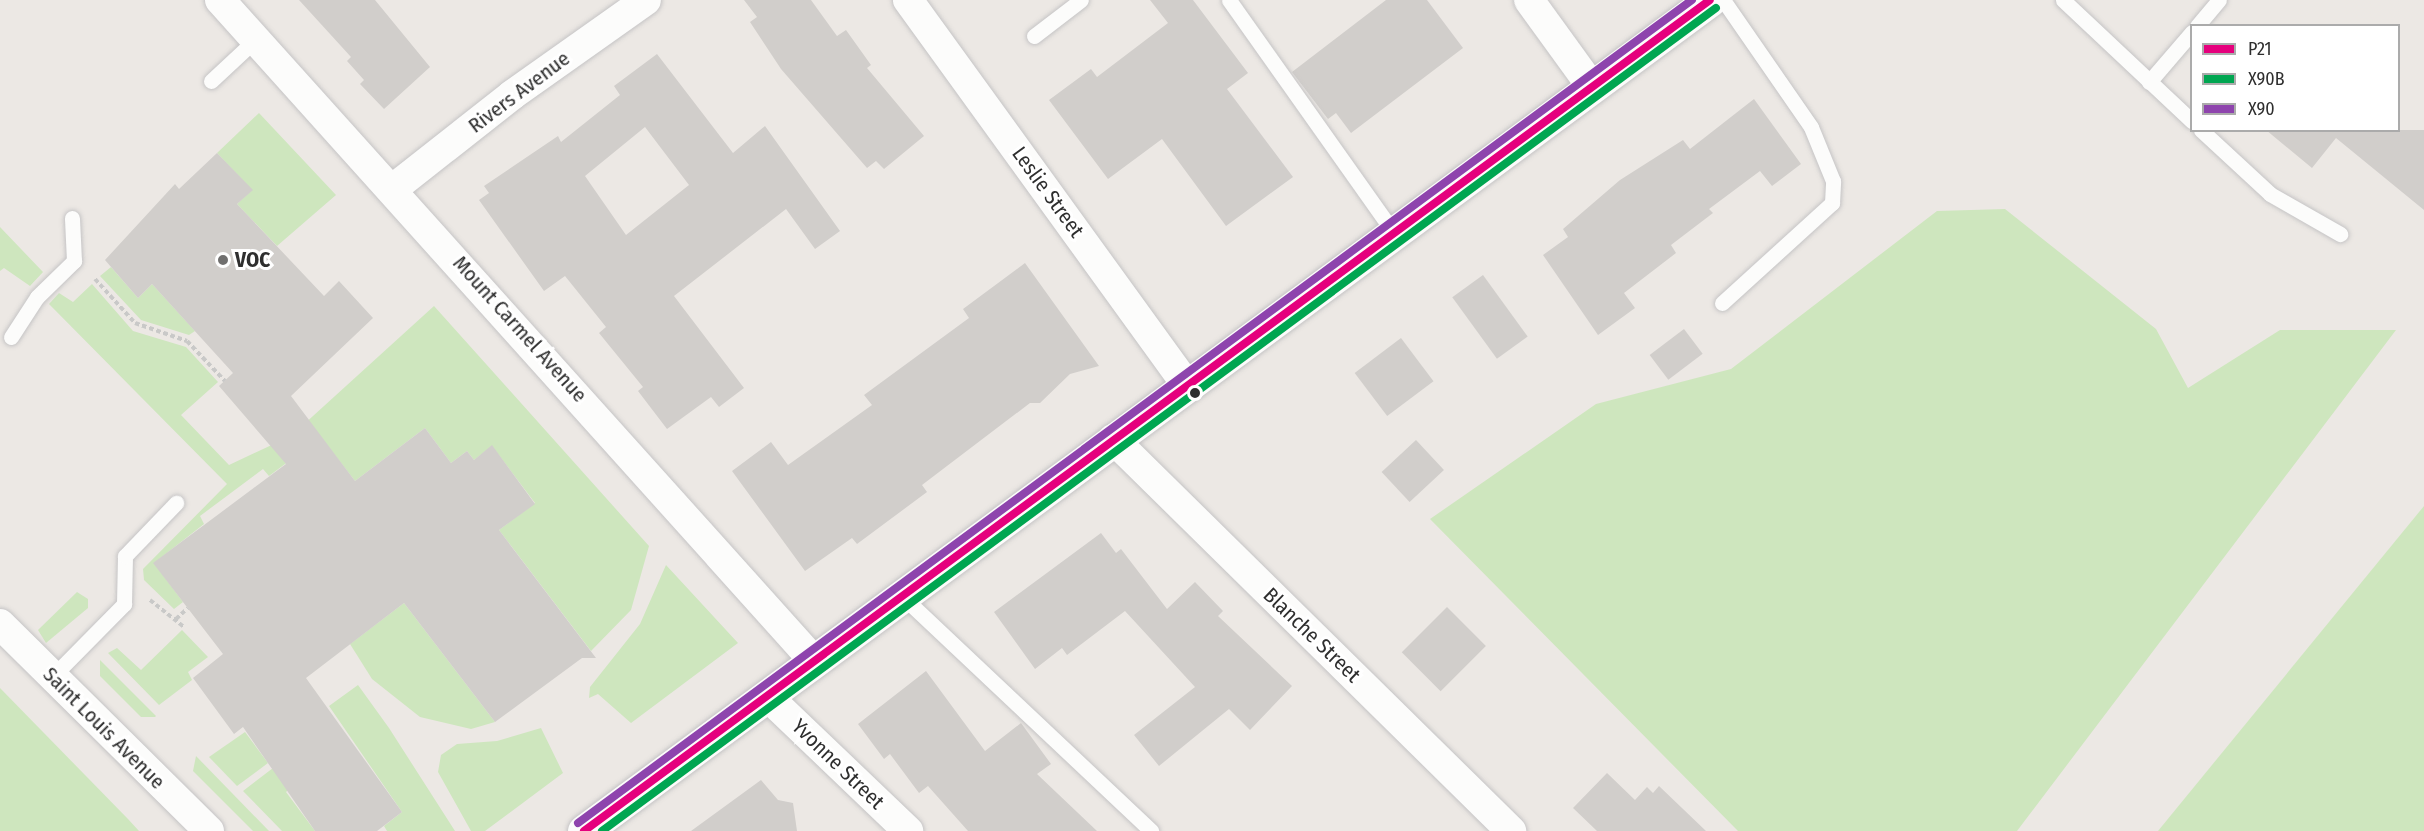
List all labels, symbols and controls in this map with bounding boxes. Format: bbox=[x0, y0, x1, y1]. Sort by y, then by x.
legend bbox=[2190, 24, 2400, 132]
text: P21 bbox=[2248, 38, 2272, 60]
street label: Rivers Avenue bbox=[463, 46, 575, 138]
text: X90B bbox=[2248, 68, 2285, 90]
text: X90 bbox=[2248, 98, 2275, 120]
street label: Leslie Street bbox=[1007, 142, 1089, 242]
place label: VOC bbox=[235, 247, 270, 273]
street label: Mount Carmel Avenue bbox=[448, 251, 592, 407]
marker: VOC bbox=[216, 253, 230, 267]
unlabelled marker bbox=[1189, 387, 1201, 399]
street label: Blanche Street bbox=[1258, 582, 1366, 688]
street label: Saint Louis Avenue bbox=[38, 662, 170, 794]
street label: Yvonne Street bbox=[786, 714, 890, 814]

